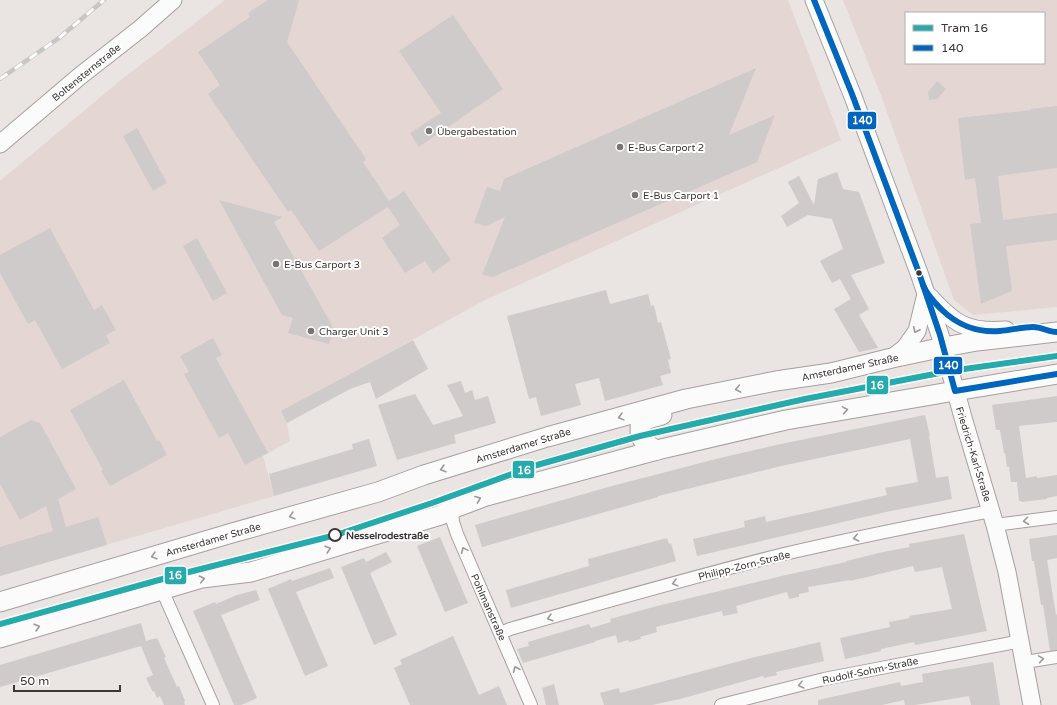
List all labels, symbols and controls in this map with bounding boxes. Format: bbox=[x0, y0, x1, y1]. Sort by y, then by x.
legend bbox=[905, 12, 1045, 64]
text: Tram 16 bbox=[941, 21, 988, 35]
street label: Boltensternstraße bbox=[50, 41, 124, 104]
text: 140 bbox=[941, 41, 964, 55]
line badge: 140 bbox=[847, 111, 877, 130]
text: 140 bbox=[852, 114, 872, 127]
marker: Übergabestation bbox=[424, 126, 434, 136]
place label: Übergabestation bbox=[437, 126, 517, 138]
marker: E-Bus Carport 2 bbox=[615, 142, 625, 152]
place label: E-Bus Carport 2 bbox=[628, 142, 704, 154]
marker: E-Bus Carport 1 bbox=[630, 190, 640, 200]
place label: E-Bus Carport 1 bbox=[643, 190, 719, 202]
marker: E-Bus Carport 3 bbox=[271, 259, 281, 269]
place label: E-Bus Carport 3 bbox=[284, 259, 360, 271]
unlabelled marker bbox=[914, 268, 924, 278]
marker: Charger Unit 3 bbox=[306, 326, 316, 336]
place label: Charger Unit 3 bbox=[319, 326, 388, 338]
one-way arrow bbox=[913, 326, 921, 333]
street label: Amsterdamer Straße bbox=[801, 352, 900, 384]
line badge: 140 bbox=[933, 356, 963, 375]
text: 140 bbox=[938, 359, 958, 372]
line badge: 16 bbox=[866, 375, 889, 395]
text: 16 bbox=[870, 379, 884, 392]
one-way arrow bbox=[734, 384, 741, 392]
street label: Friedrich-Karl-Straße bbox=[953, 405, 993, 504]
one-way arrow bbox=[841, 406, 848, 415]
one-way arrow bbox=[618, 412, 625, 420]
street label: Amsterdamer Straße bbox=[474, 426, 573, 466]
line badge: 16 bbox=[512, 460, 535, 479]
one-way arrow bbox=[440, 464, 447, 473]
text: 16 bbox=[517, 464, 531, 477]
one-way arrow bbox=[475, 495, 482, 503]
one-way arrow bbox=[289, 511, 296, 520]
one-way arrow bbox=[1023, 516, 1029, 525]
street label: Amsterdamer Straße bbox=[164, 521, 263, 559]
marker: Nesselrodestraße bbox=[328, 528, 342, 542]
place label: Nesselrodestraße bbox=[346, 530, 429, 542]
one-way arrow bbox=[853, 534, 859, 542]
one-way arrow bbox=[325, 545, 332, 554]
one-way arrow bbox=[461, 546, 469, 554]
street label: Philipp-Zorn-Straße bbox=[697, 549, 792, 583]
one-way arrow bbox=[151, 551, 158, 560]
line badge: 16 bbox=[164, 566, 187, 585]
text: 16 bbox=[168, 569, 182, 582]
street label: Pohlmanstraße bbox=[468, 572, 508, 643]
one-way arrow bbox=[199, 575, 206, 583]
one-way arrow bbox=[672, 578, 679, 587]
one-way arrow bbox=[547, 613, 554, 622]
one-way arrow bbox=[34, 623, 41, 632]
street label: Rudolf-Sohm-Straße bbox=[821, 655, 920, 687]
one-way arrow bbox=[1038, 655, 1044, 664]
one-way arrow bbox=[513, 666, 521, 674]
scale bar bbox=[14, 667, 120, 693]
text: 50 m bbox=[20, 674, 49, 688]
one-way arrow bbox=[797, 680, 804, 689]

